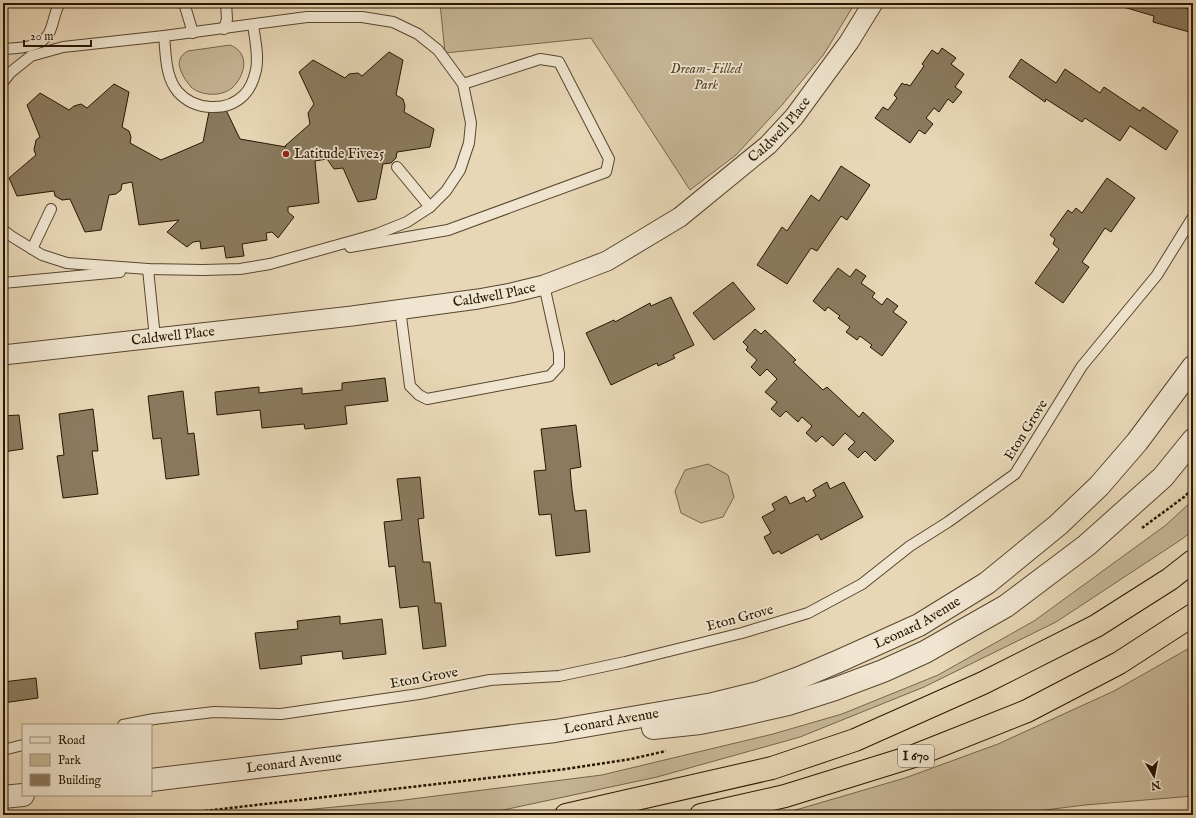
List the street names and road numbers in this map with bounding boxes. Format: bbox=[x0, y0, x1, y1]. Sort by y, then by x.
street label: Caldwell Place bbox=[744, 93, 815, 167]
street label: Caldwell Place bbox=[452, 278, 538, 311]
street label: Caldwell Place bbox=[130, 322, 216, 350]
street label: Eton Grove bbox=[1000, 396, 1052, 464]
street label: Leonard Avenue bbox=[871, 592, 965, 653]
street label: Eton Grove bbox=[704, 600, 776, 636]
street label: Eton Grove bbox=[389, 663, 460, 693]
street label: Leonard Avenue bbox=[562, 704, 661, 738]
road number: I 670 bbox=[898, 745, 934, 767]
street label: Leonard Avenue bbox=[245, 748, 343, 777]

